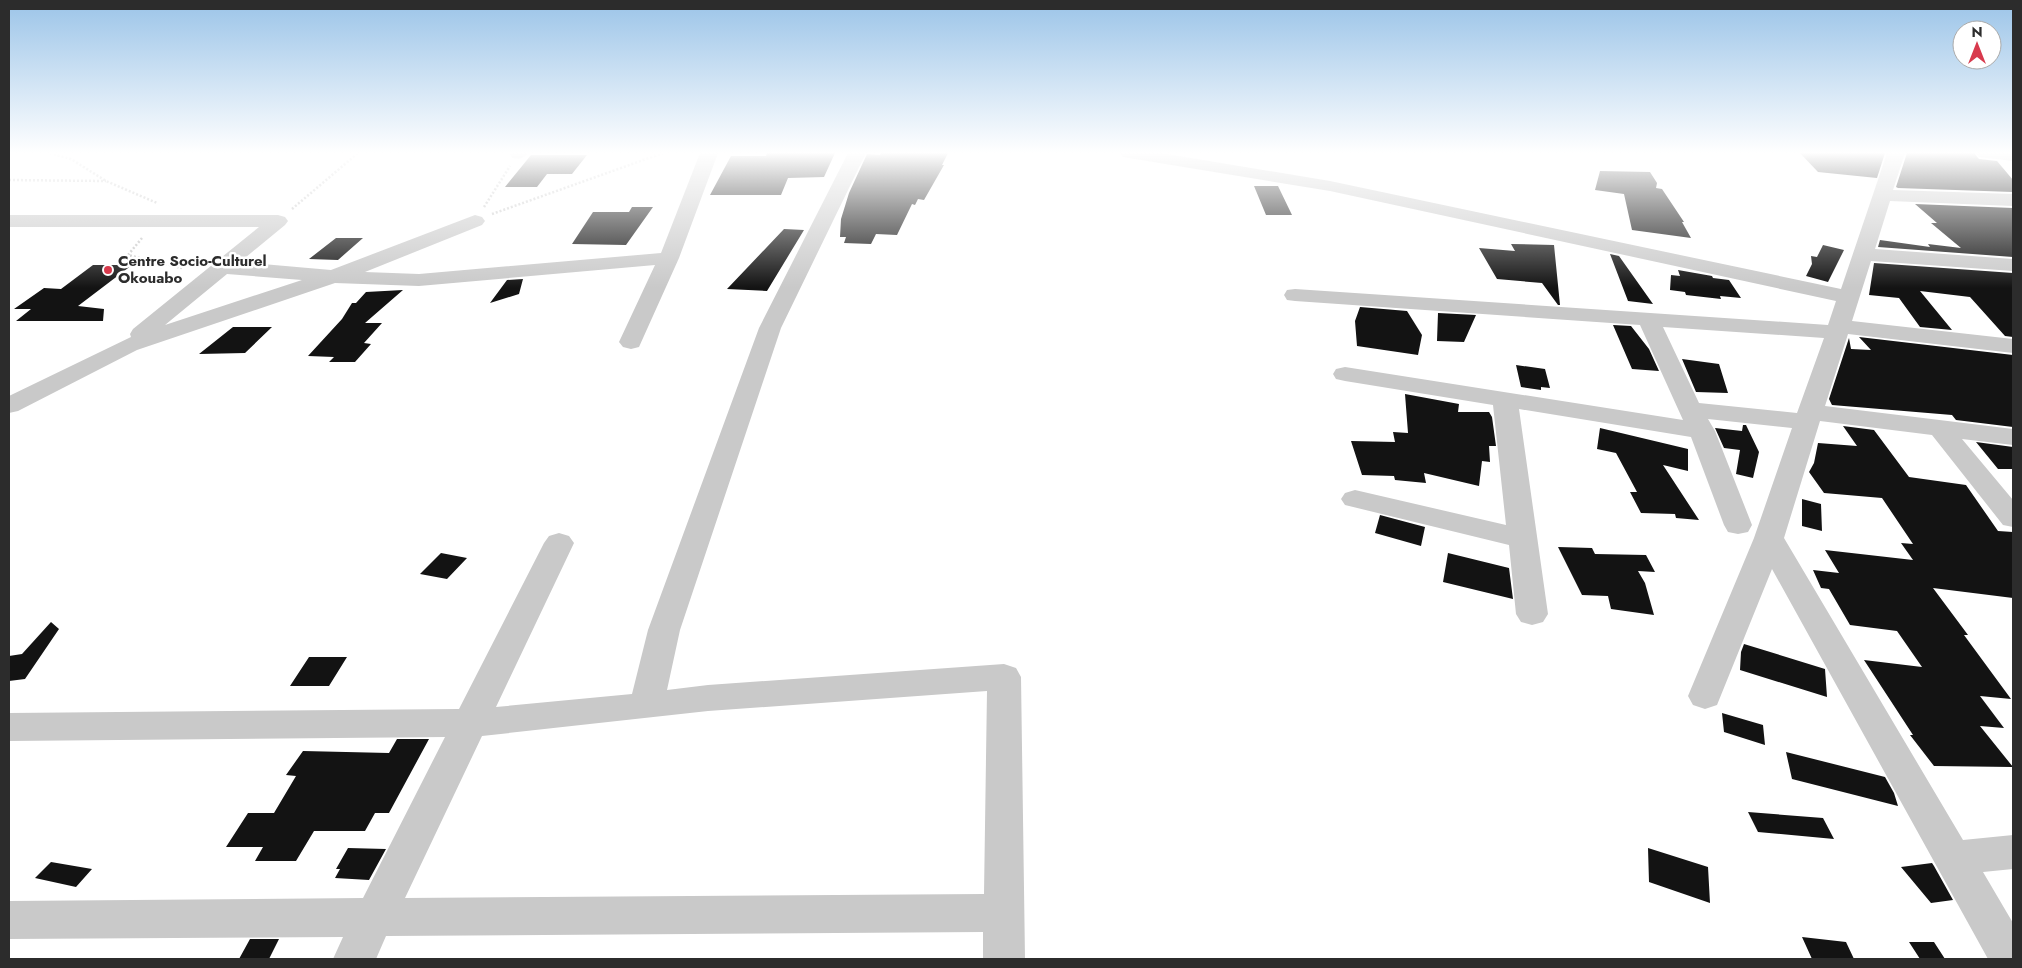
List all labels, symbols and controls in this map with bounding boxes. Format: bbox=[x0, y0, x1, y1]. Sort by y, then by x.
north arrow bbox=[1952, 20, 2002, 70]
text: N bbox=[1971, 22, 1983, 42]
place label: Centre Socio-Culturel Okouabo bbox=[118, 250, 267, 289]
marker: Centre Socio-Culturel Okouabo bbox=[102, 264, 114, 276]

